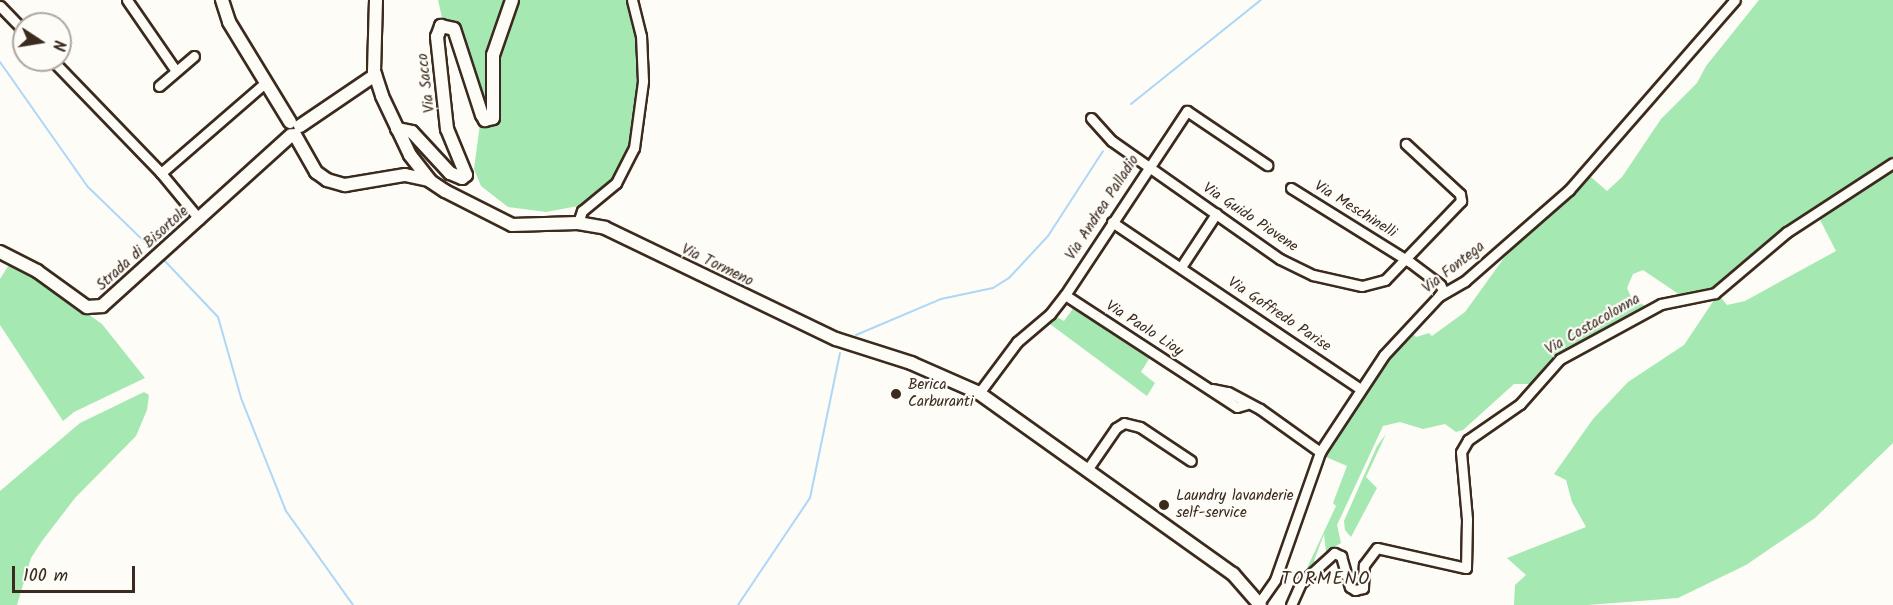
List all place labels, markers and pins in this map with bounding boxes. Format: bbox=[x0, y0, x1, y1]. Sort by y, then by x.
place label: Berica Carburanti bbox=[908, 376, 973, 411]
marker: Berica Carburanti bbox=[889, 387, 903, 401]
place label: Laundry lavanderie self-service bbox=[1176, 487, 1294, 522]
marker: Laundry lavanderie self-service bbox=[1157, 498, 1171, 512]

